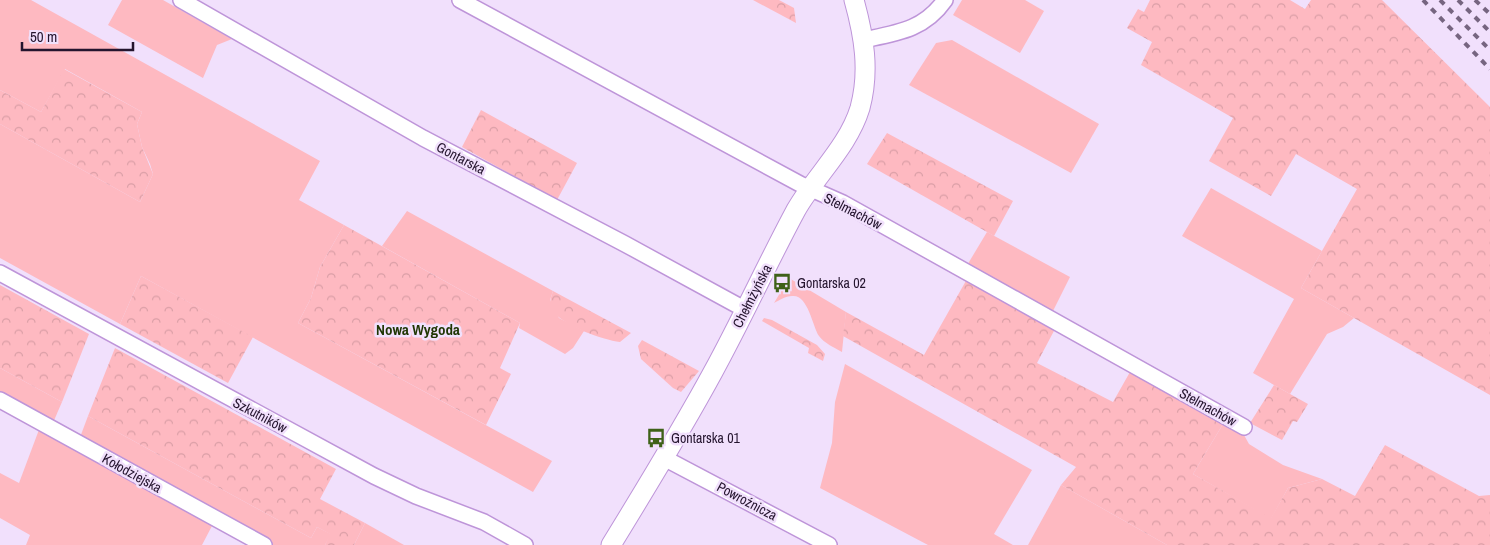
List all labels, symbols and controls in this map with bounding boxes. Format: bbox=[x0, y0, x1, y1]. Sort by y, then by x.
scale bar bbox=[22, 20, 134, 52]
text: 50 m bbox=[30, 26, 57, 47]
street label: Gontarska bbox=[433, 138, 489, 179]
street label: Stelmachów bbox=[821, 189, 886, 234]
street label: Chełmżyńska bbox=[728, 261, 776, 331]
bus stop icon: Gontarska 02 bbox=[771, 272, 793, 294]
place label: Gontarska 02 bbox=[797, 274, 866, 292]
district label: Nowa Wygoda bbox=[376, 319, 460, 340]
street label: Stelmachów bbox=[1176, 384, 1240, 430]
street label: Szkutników bbox=[230, 393, 291, 437]
bus stop icon: Gontarska 01 bbox=[645, 427, 667, 449]
place label: Gontarska 01 bbox=[671, 429, 741, 447]
street label: Kołodziejska bbox=[99, 449, 165, 497]
street label: Powroźnicza bbox=[714, 478, 781, 525]

